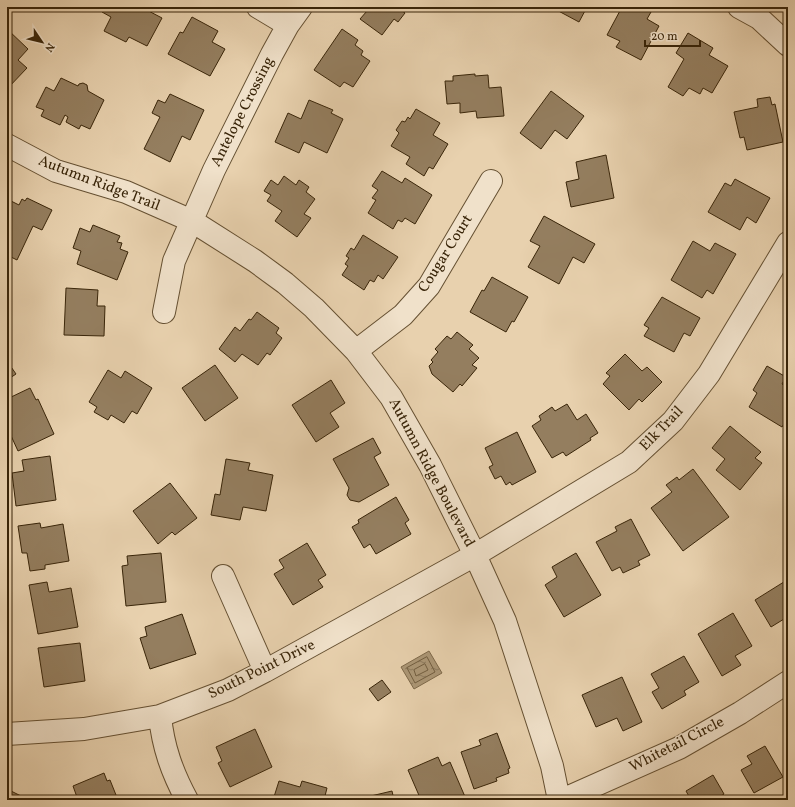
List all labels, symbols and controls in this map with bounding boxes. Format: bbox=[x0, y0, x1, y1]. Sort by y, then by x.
north arrow bbox=[22, 22, 62, 62]
scale bar bbox=[645, 22, 700, 48]
text: 20 m bbox=[651, 29, 678, 45]
text: N bbox=[41, 39, 57, 54]
street label: Antelope Crossing bbox=[206, 53, 280, 171]
street label: Autumn Ridge Trail bbox=[35, 151, 163, 217]
street label: Cougar Court bbox=[414, 211, 478, 297]
street label: Autumn Ridge Boulevard bbox=[383, 395, 479, 551]
street label: Elk Trail bbox=[635, 402, 689, 456]
street label: South Point Drive bbox=[205, 635, 319, 705]
street label: Whitetail Circle bbox=[626, 712, 728, 778]

